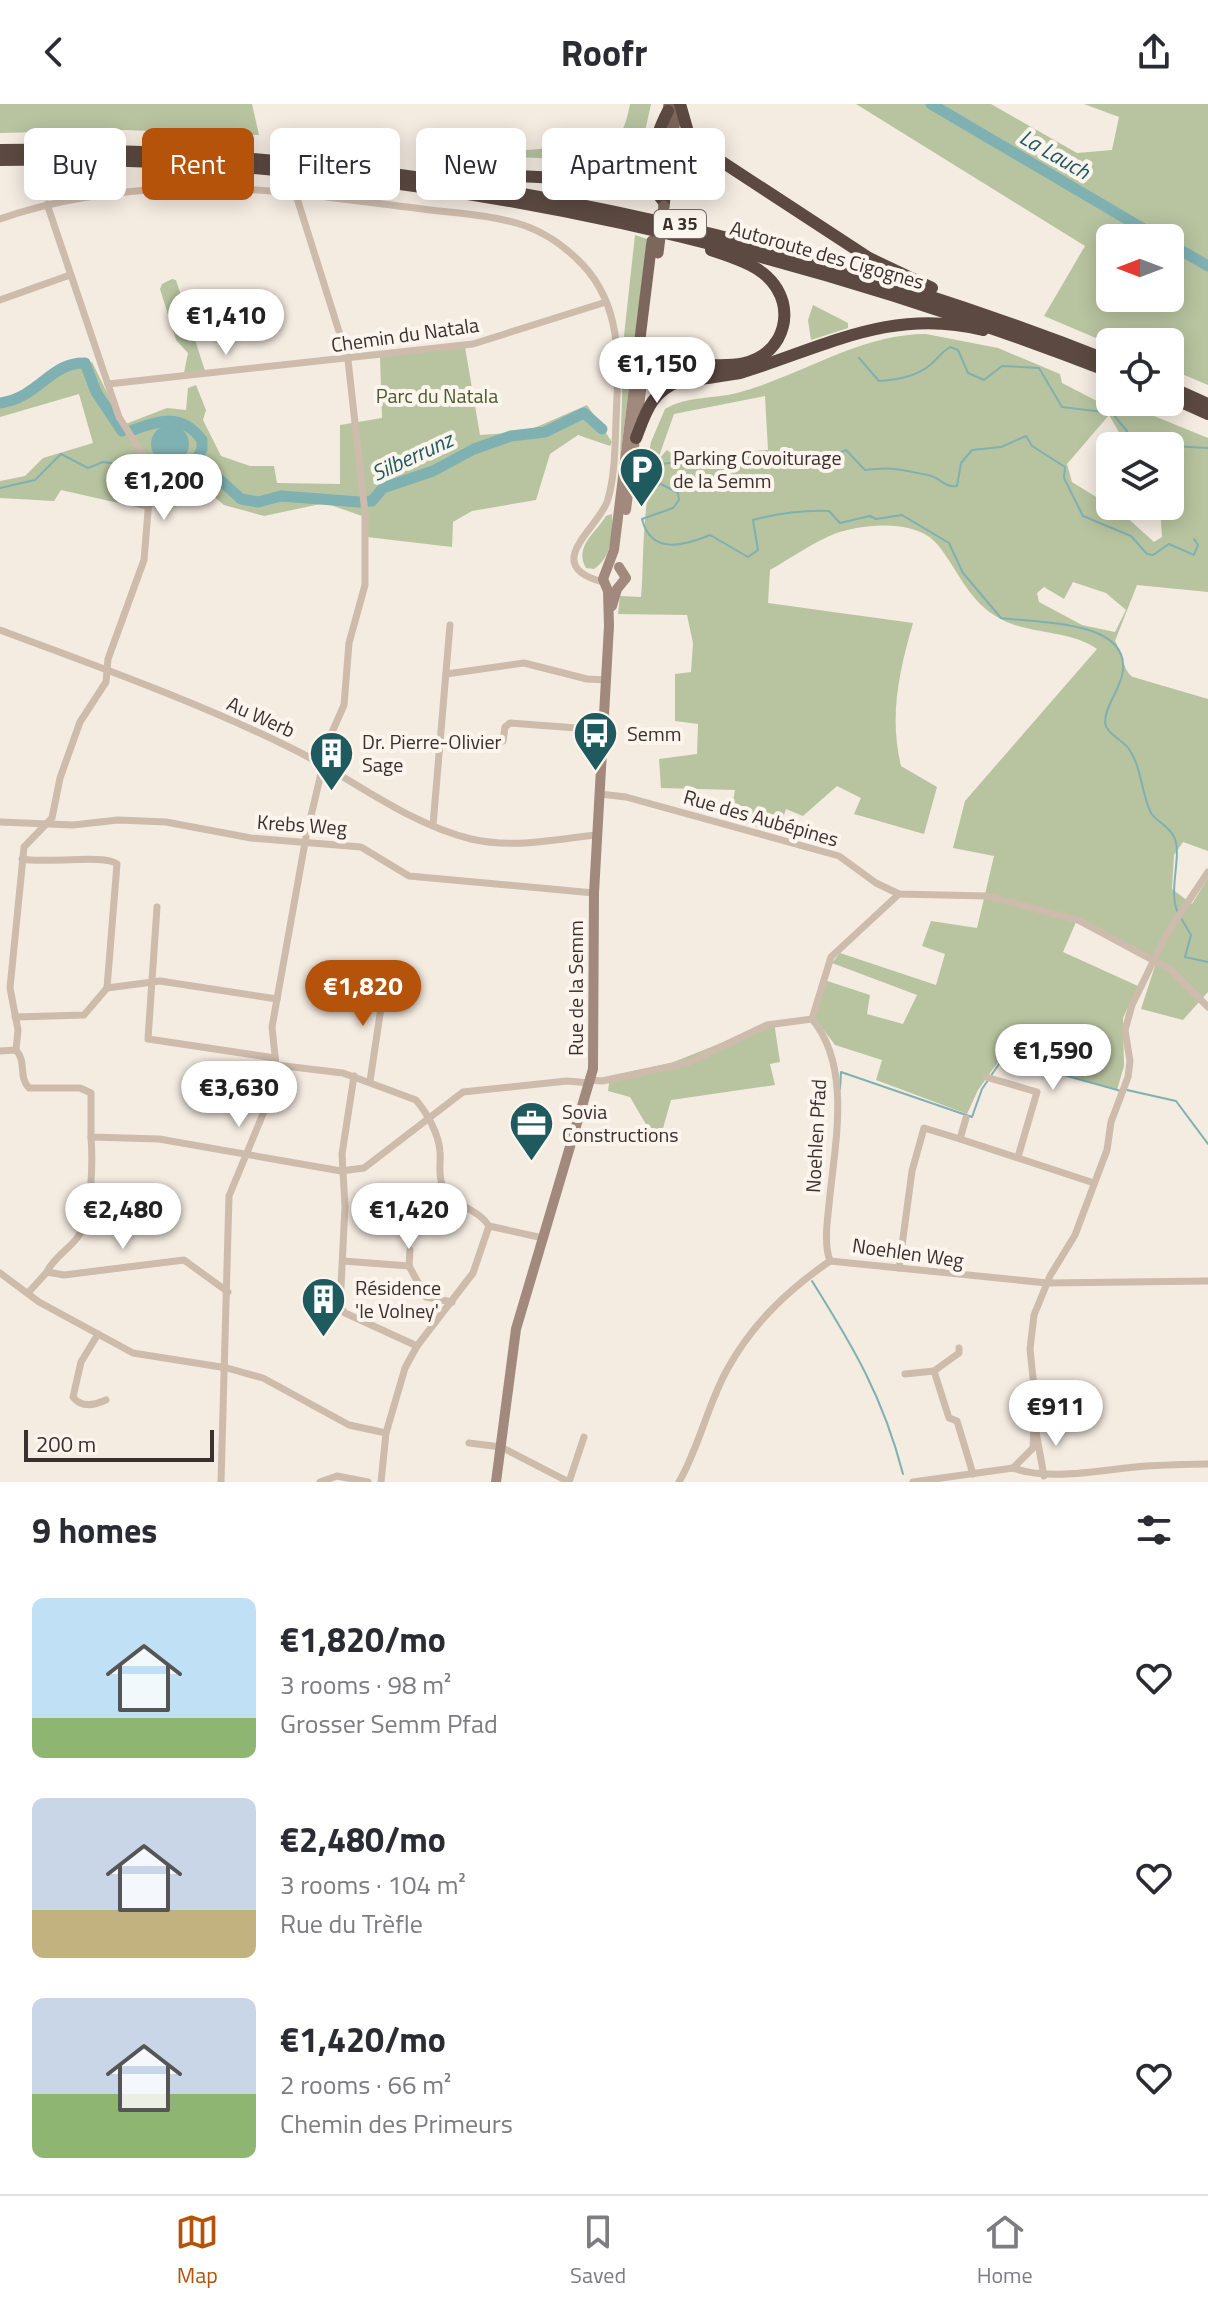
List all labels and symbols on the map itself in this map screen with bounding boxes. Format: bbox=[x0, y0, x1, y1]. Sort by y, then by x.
water label: La Lauch bbox=[1013, 120, 1097, 188]
road number: A 35 bbox=[654, 210, 706, 238]
street label: Autoroute des Cigognes bbox=[727, 212, 928, 297]
north arrow bbox=[1096, 224, 1184, 312]
pin: €1,410 bbox=[161, 289, 291, 357]
street label: Chemin du Natala bbox=[329, 309, 481, 360]
pin: €1,150 bbox=[592, 337, 722, 405]
park label: Parc du Natala bbox=[376, 380, 498, 411]
water label: Silberrunz bbox=[366, 422, 460, 490]
place label: Parking Covoiturage de la Semm bbox=[673, 442, 841, 496]
parking icon: Parking Covoiturage de la Semm bbox=[618, 445, 666, 508]
pin: €1,200 bbox=[99, 454, 229, 522]
street label: Au Werb bbox=[222, 688, 300, 745]
bus stop icon: Semm bbox=[572, 710, 620, 773]
place label: Semm bbox=[627, 718, 681, 749]
place label: Dr. Pierre-Olivier Sage bbox=[362, 726, 502, 780]
building icon: Dr. Pierre-Olivier Sage bbox=[307, 729, 355, 792]
street label: Rue des Aubépines bbox=[680, 781, 842, 854]
street label: Krebs Weg bbox=[256, 806, 348, 843]
street label: Rue de la Semm bbox=[560, 920, 591, 1056]
pin: €1,820 bbox=[298, 960, 428, 1028]
pin: €1,590 bbox=[988, 1024, 1118, 1092]
pin: €3,630 bbox=[174, 1061, 304, 1129]
street label: Noehlen Pfad bbox=[797, 1078, 834, 1194]
place label: Sovia Constructions bbox=[562, 1096, 679, 1150]
office icon: Sovia Constructions bbox=[507, 1100, 555, 1163]
pin: €2,480 bbox=[58, 1183, 188, 1251]
pin: €1,420 bbox=[344, 1183, 474, 1251]
street label: Noehlen Weg bbox=[850, 1229, 966, 1276]
place label: Résidence 'le Volney' bbox=[355, 1272, 441, 1326]
building icon: Résidence 'le Volney' bbox=[300, 1275, 348, 1338]
pin: €911 bbox=[1009, 1380, 1103, 1448]
scale bar bbox=[24, 1426, 214, 1462]

